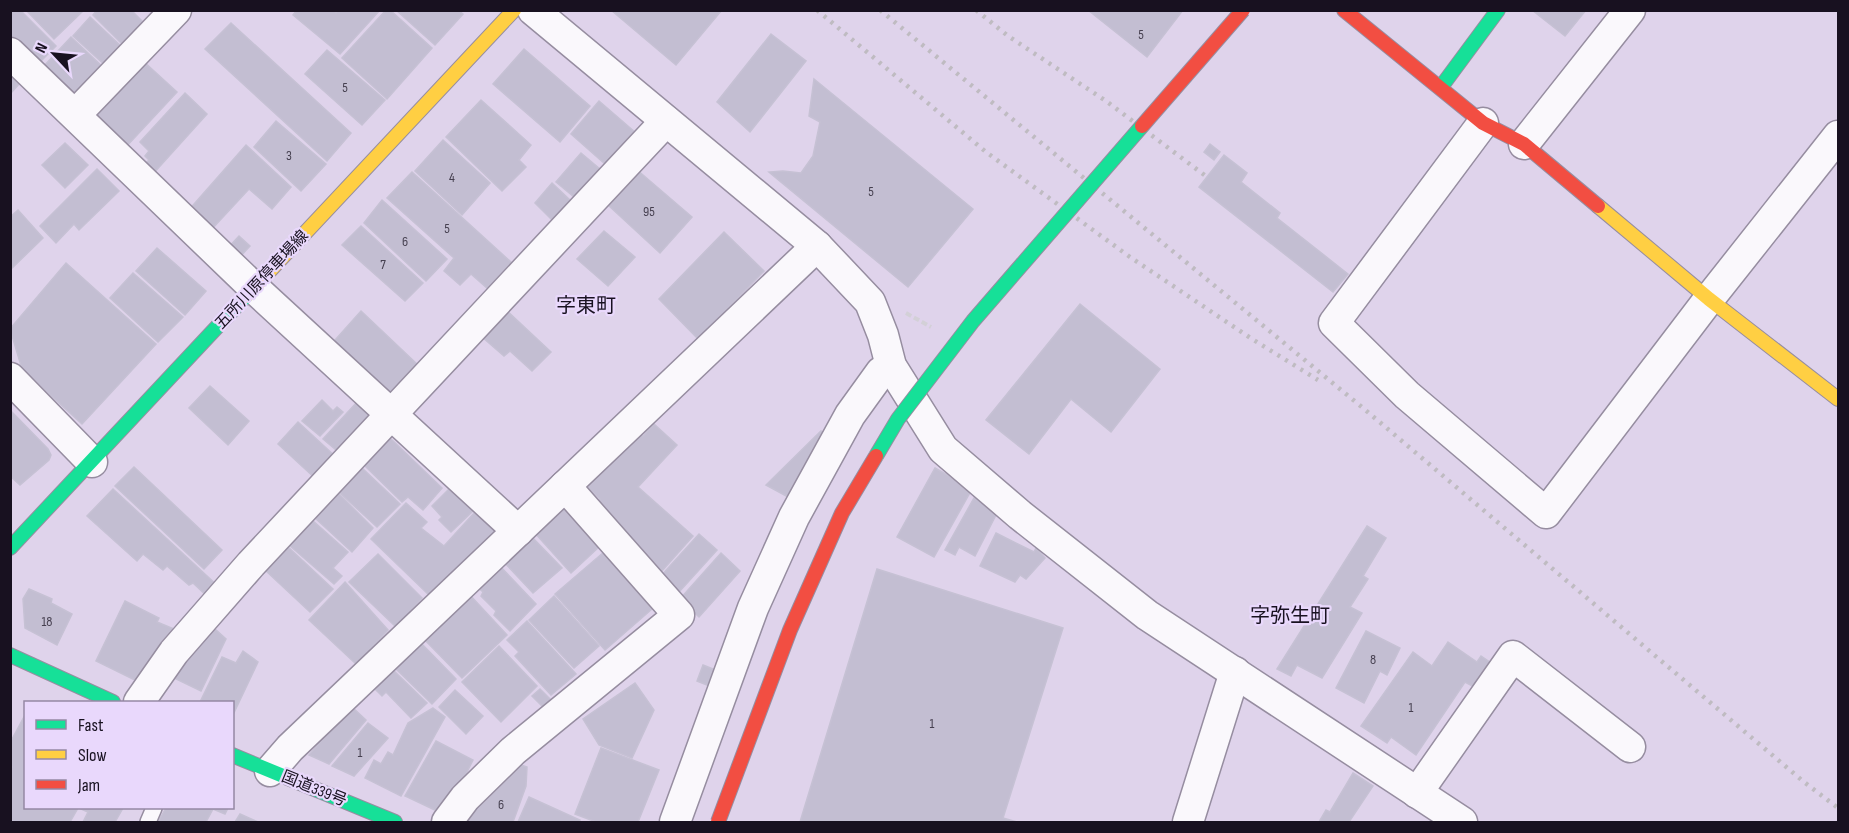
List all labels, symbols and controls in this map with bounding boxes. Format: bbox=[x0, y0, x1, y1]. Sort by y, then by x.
north arrow bbox=[24, 24, 84, 84]
house number: 5 bbox=[1138, 26, 1144, 43]
text: N bbox=[31, 40, 52, 56]
house number: 5 bbox=[342, 79, 348, 96]
house number: 3 bbox=[286, 147, 292, 164]
house number: 4 bbox=[449, 169, 455, 186]
house number: 5 bbox=[868, 183, 874, 200]
house number: 95 bbox=[643, 203, 655, 220]
house number: 5 bbox=[444, 220, 450, 237]
street label: 五所川原停車場線 bbox=[211, 227, 313, 333]
house number: 6 bbox=[402, 233, 408, 250]
house number: 7 bbox=[380, 256, 386, 273]
district label: 字東町 bbox=[556, 294, 616, 318]
district label: 字弥生町 bbox=[1250, 604, 1330, 628]
house number: 18 bbox=[41, 613, 53, 630]
house number: 8 bbox=[1370, 651, 1376, 668]
house number: 1 bbox=[1409, 699, 1414, 716]
legend bbox=[24, 701, 234, 809]
text: Fast bbox=[78, 715, 104, 736]
house number: 1 bbox=[930, 715, 935, 732]
house number: 1 bbox=[358, 744, 363, 761]
text: Slow bbox=[78, 745, 107, 766]
street label: 国道339号 bbox=[279, 767, 349, 811]
text: Jam bbox=[77, 775, 100, 796]
house number: 6 bbox=[498, 796, 504, 813]

